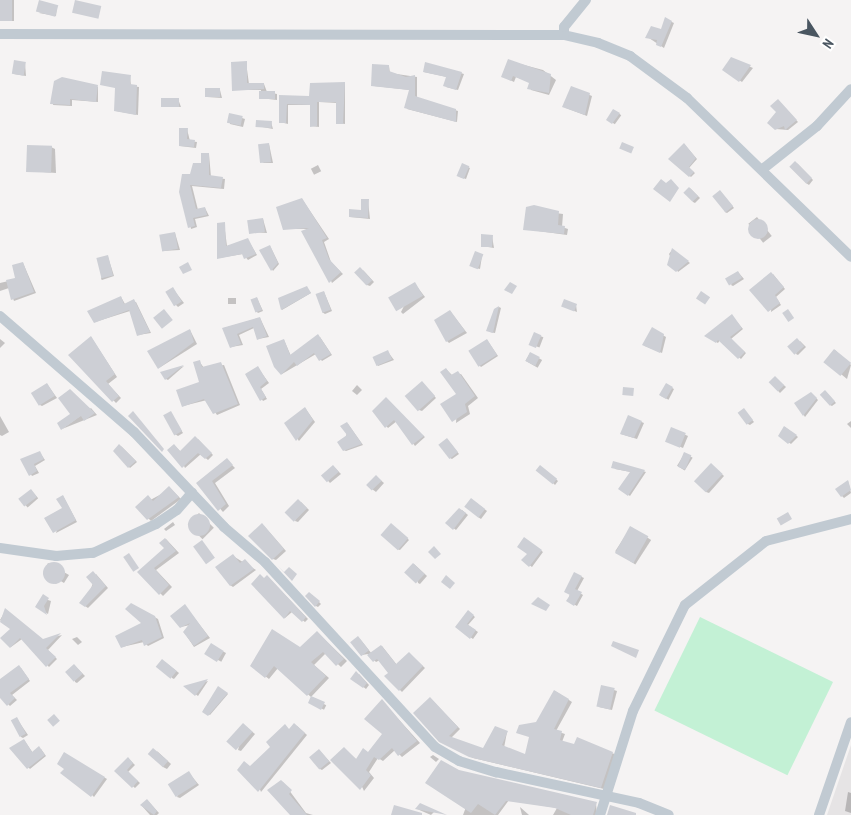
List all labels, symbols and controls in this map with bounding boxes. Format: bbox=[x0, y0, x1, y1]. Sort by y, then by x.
north arrow bbox=[791, 10, 841, 60]
text: N bbox=[819, 35, 838, 52]

